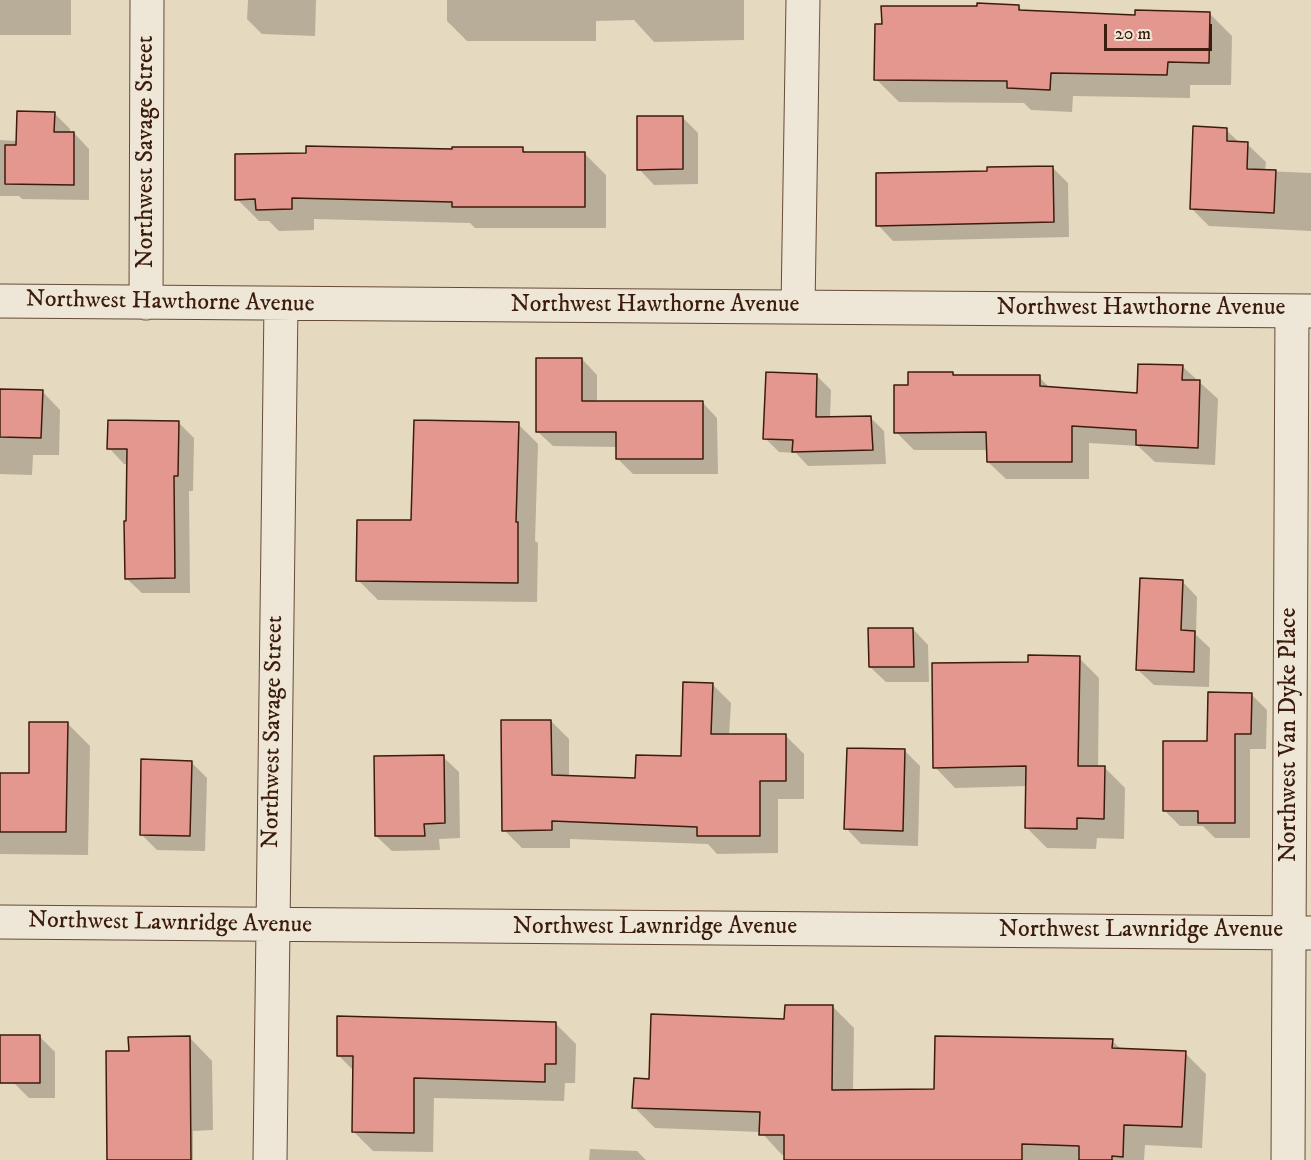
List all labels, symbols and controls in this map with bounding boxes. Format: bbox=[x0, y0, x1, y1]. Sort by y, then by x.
scale bar bbox=[1107, 12, 1215, 50]
text: 20 m bbox=[1115, 23, 1151, 45]
street label: Northwest Savage Street bbox=[133, 36, 161, 268]
street label: Northwest Hawthorne Avenue bbox=[25, 286, 315, 320]
street label: Northwest Hawthorne Avenue bbox=[511, 292, 799, 320]
street label: Northwest Hawthorne Avenue bbox=[997, 295, 1285, 323]
street label: Northwest Van Dyke Place bbox=[1276, 608, 1304, 862]
street label: Northwest Savage Street bbox=[258, 615, 290, 849]
street label: Northwest Lawnridge Avenue bbox=[28, 907, 312, 941]
street label: Northwest Lawnridge Avenue bbox=[513, 914, 797, 942]
street label: Northwest Lawnridge Avenue bbox=[999, 917, 1283, 945]

